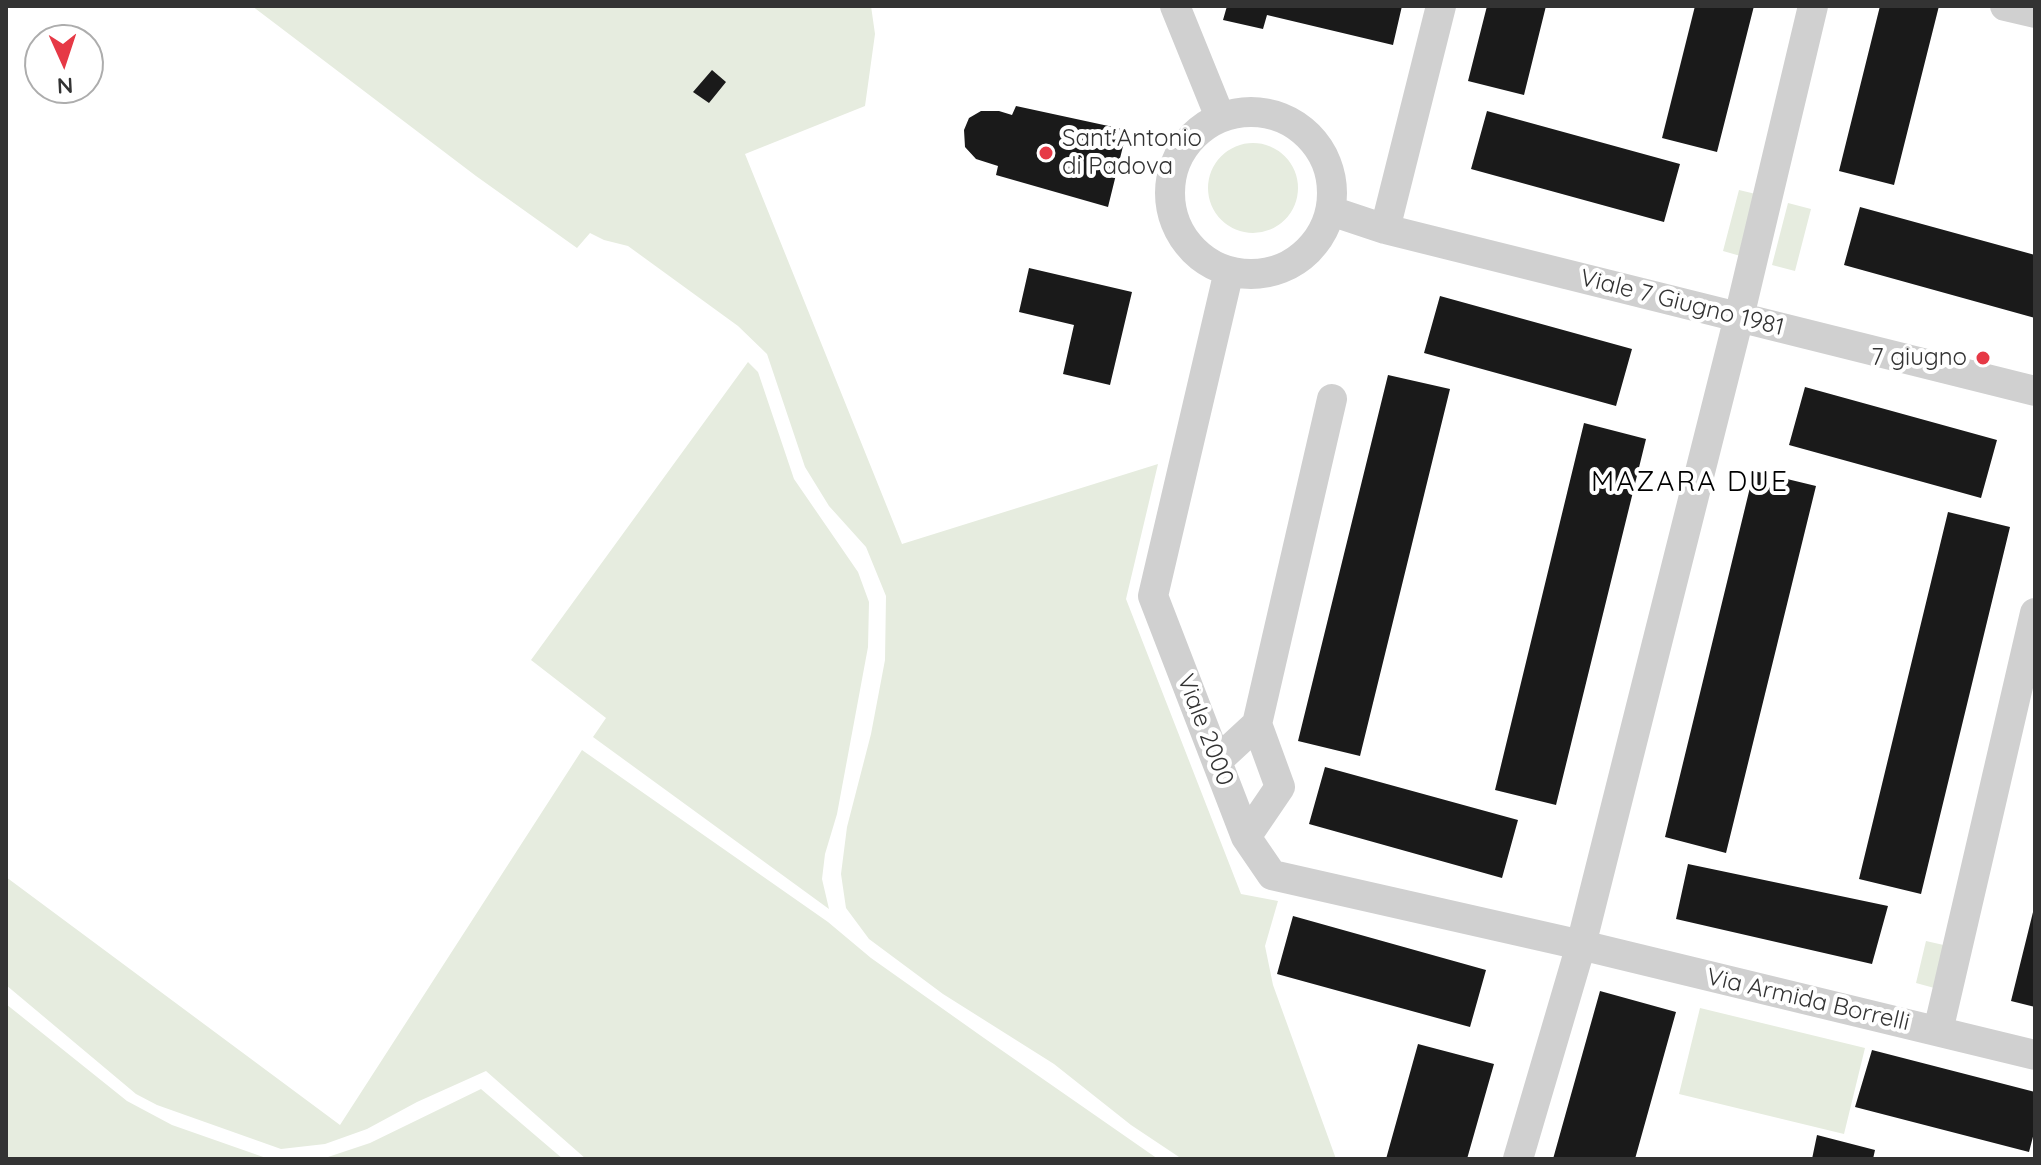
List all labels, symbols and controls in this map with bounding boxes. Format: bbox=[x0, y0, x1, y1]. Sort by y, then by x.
north arrow bbox=[24, 24, 104, 104]
text: N bbox=[56, 72, 74, 100]
place label: Sant'Antonio di Padova bbox=[1062, 125, 1202, 181]
marker: Sant'Antonio di Padova bbox=[1037, 144, 1055, 162]
street label: Viale 7 Giugno 1981 bbox=[1577, 264, 1787, 342]
place label: 7 giugno bbox=[1871, 344, 1967, 372]
marker: 7 giugno bbox=[1974, 349, 1992, 367]
district label: MAZARA DUE bbox=[1591, 466, 1789, 500]
street label: Viale 2000 bbox=[1171, 670, 1239, 790]
street label: Via Armida Borrelli bbox=[1704, 963, 1912, 1037]

